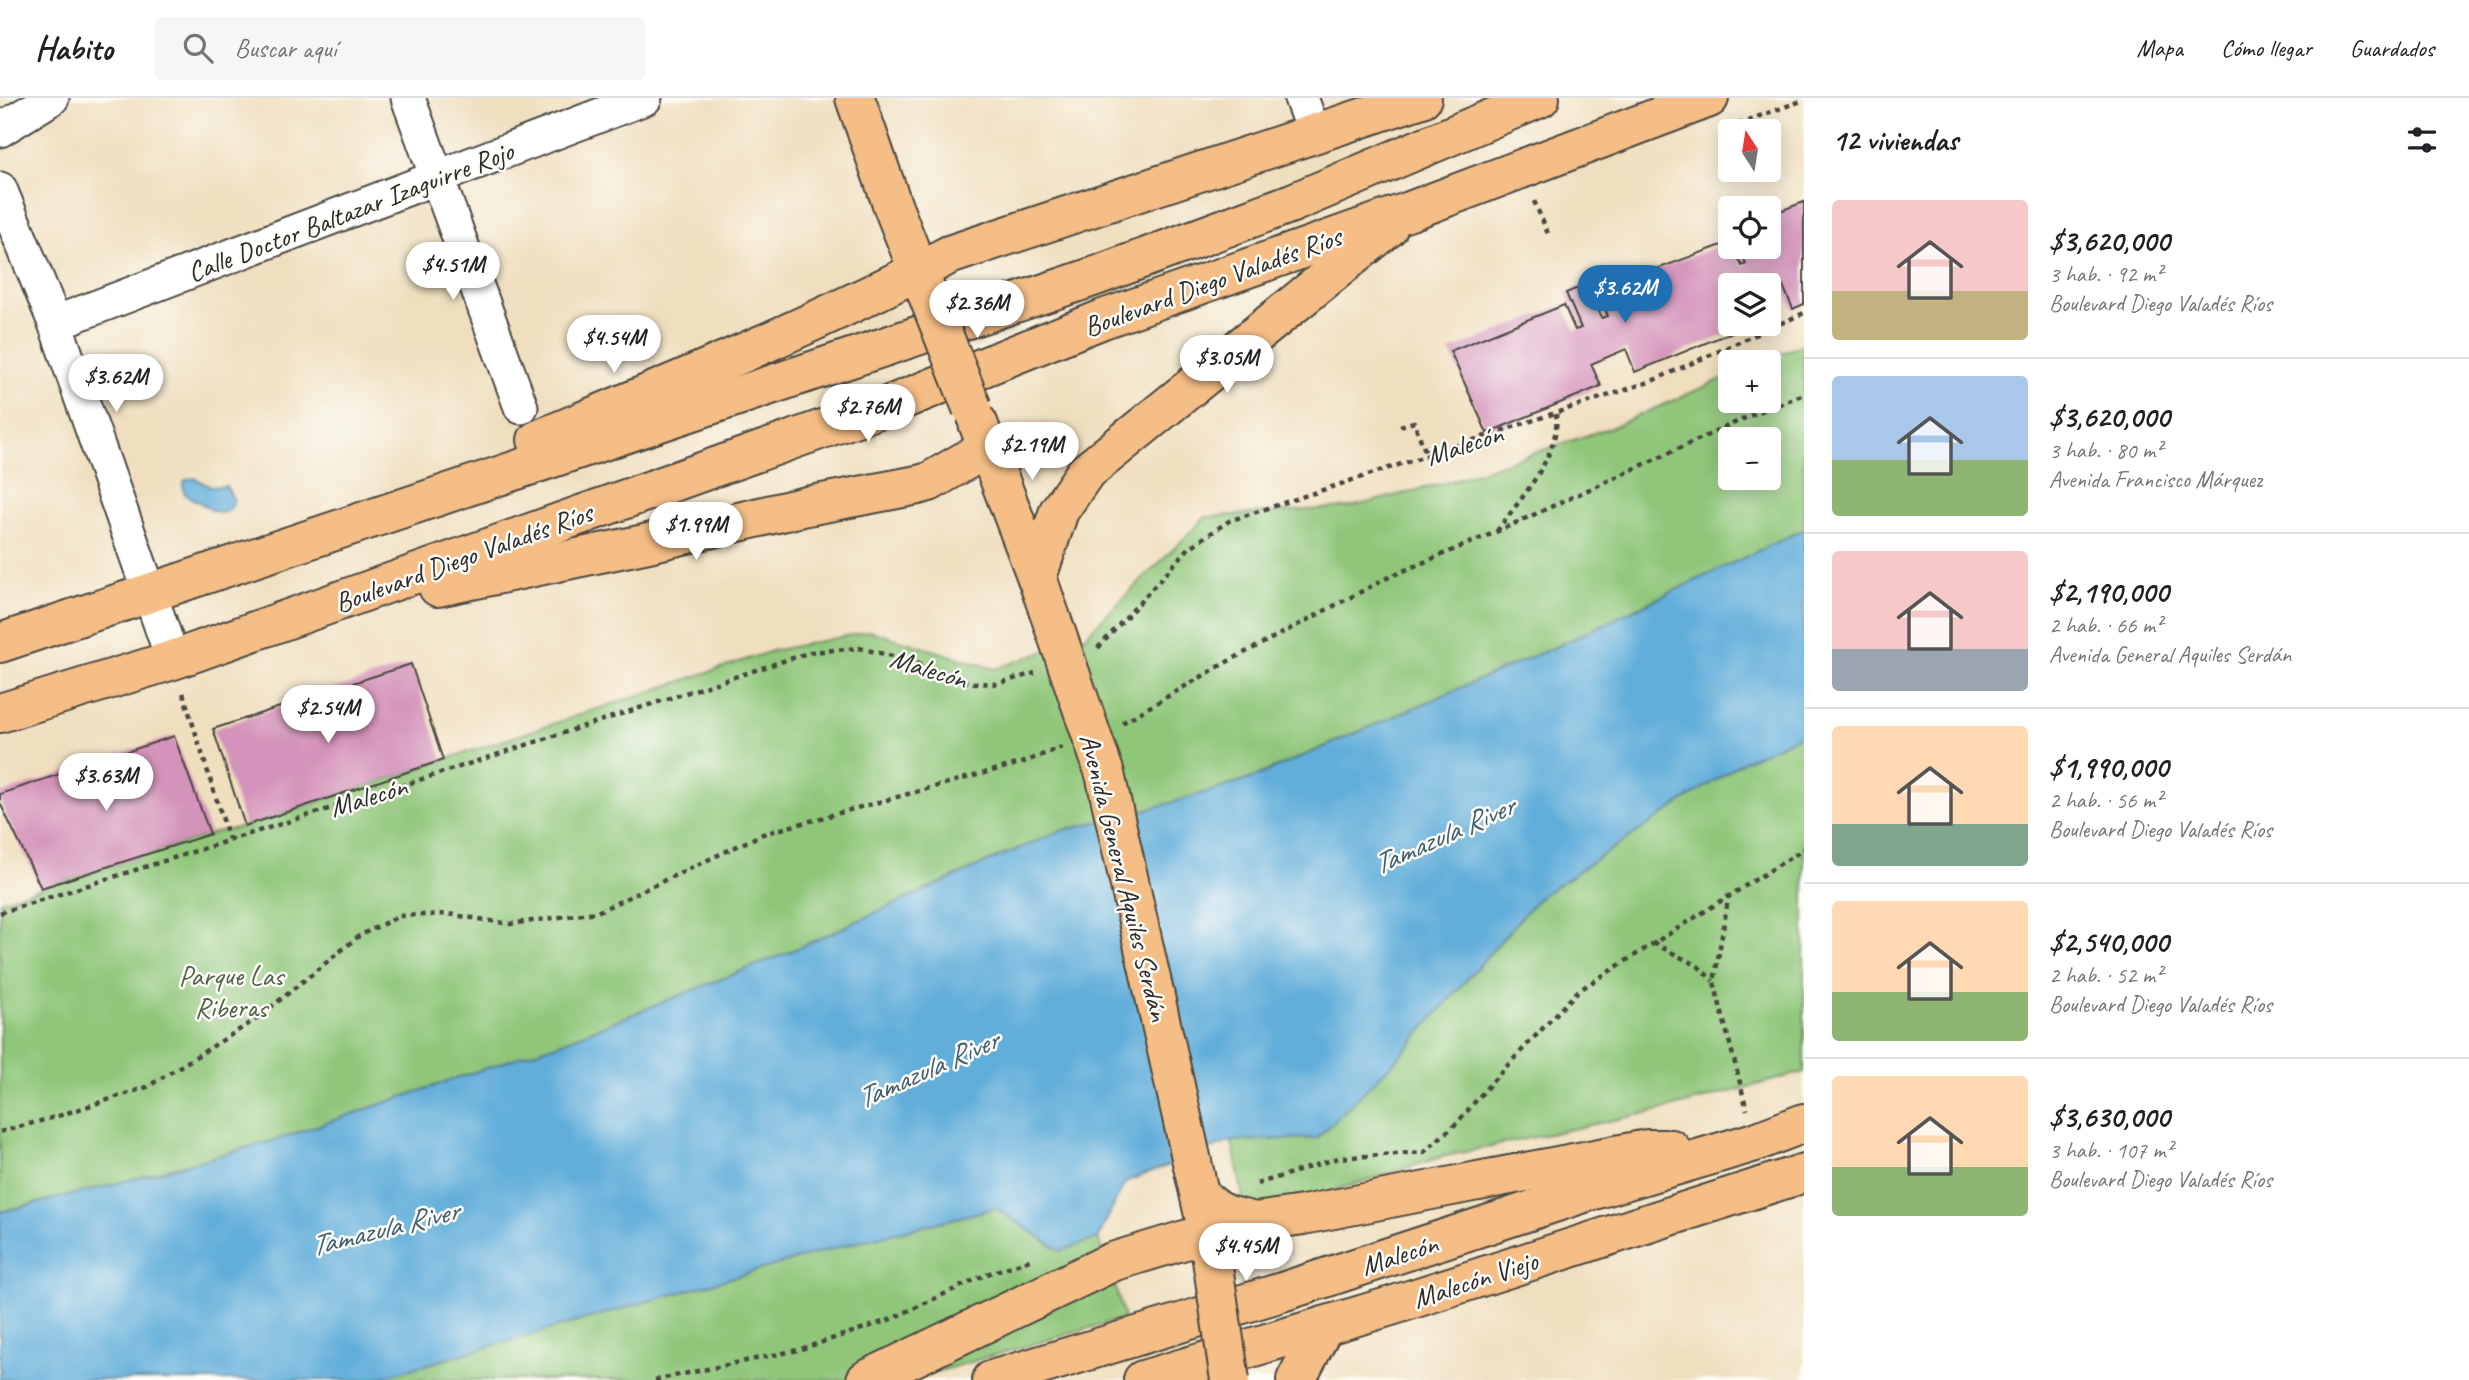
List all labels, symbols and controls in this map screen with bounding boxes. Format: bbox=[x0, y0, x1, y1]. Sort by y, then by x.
search box bbox=[155, 17, 645, 80]
text: Habito bbox=[35, 27, 113, 69]
icon: search bbox=[179, 29, 217, 67]
text: Buscar aquí bbox=[235, 32, 337, 65]
text: Mapa bbox=[2136, 33, 2183, 63]
text: Cómo llegar bbox=[2221, 33, 2312, 63]
text: Guardados bbox=[2350, 33, 2434, 63]
north arrow bbox=[1718, 119, 1782, 182]
map controls bbox=[1718, 119, 1781, 490]
text: 12 viviendas bbox=[1832, 121, 1958, 159]
icon: filters bbox=[2403, 121, 2441, 159]
street label: Calle Doctor Baltazar Izaguirre Rojo bbox=[182, 132, 520, 290]
button: locate bbox=[1718, 196, 1781, 259]
street label: Boulevard Diego Valadés Ríos bbox=[1079, 218, 1348, 344]
text: $3,620,000 bbox=[2049, 222, 2170, 260]
icon: home bbox=[1888, 228, 1972, 312]
pin: $4.51M bbox=[396, 242, 510, 302]
text: $4.51M bbox=[422, 250, 484, 279]
text: 3 hab. · 92 m² bbox=[2049, 260, 2162, 289]
pin: $3.62M bbox=[1568, 266, 1682, 325]
text: $3.62M bbox=[1593, 273, 1657, 302]
button: layers bbox=[1718, 273, 1781, 336]
pin: $2.36M bbox=[920, 280, 1034, 340]
text: $2.36M bbox=[945, 288, 1009, 317]
text: Boulevard Diego Valadés Ríos bbox=[2049, 289, 2272, 318]
pin: $4.54M bbox=[557, 316, 671, 375]
text: $4.54M bbox=[583, 323, 645, 352]
pin: $3.05M bbox=[1170, 336, 1284, 395]
text: $3.05M bbox=[1196, 343, 1258, 372]
button: + bbox=[1718, 350, 1781, 413]
pin: $3.62M bbox=[59, 354, 173, 414]
text: $3.62M bbox=[84, 362, 148, 391]
pin: $2.76M bbox=[811, 384, 925, 444]
text: $2.76M bbox=[836, 392, 900, 421]
text: $3,620,000 bbox=[2049, 398, 2170, 436]
icon: home bbox=[1888, 404, 1972, 488]
street label: Malecón bbox=[1421, 415, 1508, 473]
pin: $2.19M bbox=[975, 422, 1089, 482]
button: − bbox=[1718, 427, 1781, 490]
text: $2.19M bbox=[1001, 430, 1063, 459]
text: 3 hab. · 80 m² bbox=[2049, 436, 2162, 465]
text: Avenida Francisco Márquez bbox=[2049, 465, 2262, 494]
street label: Boulevard Diego Valadés Ríos bbox=[330, 494, 599, 620]
pin: $1.99M bbox=[639, 503, 753, 562]
text: $1.99M bbox=[665, 510, 727, 539]
text: $2,190,000 bbox=[2049, 573, 2169, 611]
icon: home bbox=[1888, 579, 1972, 663]
text: 2 hab. · 66 m² bbox=[2049, 611, 2162, 640]
street label: Malecón bbox=[886, 640, 973, 697]
text: Avenida General Aquiles Serdán bbox=[2049, 640, 2291, 669]
pin: $2.54M bbox=[271, 686, 385, 745]
text: $2.54M bbox=[297, 693, 359, 722]
street label: Avenida General Aquiles Serdán bbox=[1072, 730, 1177, 1026]
text: $1,990,000 bbox=[2049, 748, 2168, 786]
pin: $3.63M bbox=[49, 754, 163, 813]
icon: home bbox=[1888, 754, 1972, 838]
text: $3.63M bbox=[74, 761, 138, 790]
street label: Malecón bbox=[325, 768, 412, 825]
water label: Tamazula River bbox=[1366, 785, 1524, 883]
text: 2 hab. · 56 m² bbox=[2049, 786, 2162, 815]
text: Boulevard Diego Valadés Ríos bbox=[2049, 815, 2272, 844]
text: $2,540,000 bbox=[2049, 923, 2168, 961]
icon: home bbox=[1888, 929, 1972, 1013]
park label: Parque Las Riberas bbox=[179, 958, 286, 1025]
text: 2 hab. · 52 m² bbox=[2049, 961, 2162, 990]
text: Boulevard Diego Valadés Ríos bbox=[2049, 990, 2272, 1019]
water label: Tamazula River bbox=[850, 1019, 1008, 1117]
text: $3,630,000 bbox=[2049, 1098, 2170, 1136]
icon: home bbox=[1888, 1104, 1972, 1188]
text: 3 hab. · 107 m² bbox=[2049, 1136, 2173, 1165]
text: Boulevard Diego Valadés Ríos bbox=[2049, 1165, 2272, 1194]
water label: Tamazula River bbox=[306, 1190, 466, 1265]
pin: $4.45M bbox=[1189, 1224, 1303, 1283]
street label: Malecón bbox=[1356, 1225, 1443, 1283]
text: $4.45M bbox=[1215, 1231, 1277, 1260]
street label: Malecón Viejo bbox=[1408, 1242, 1544, 1316]

